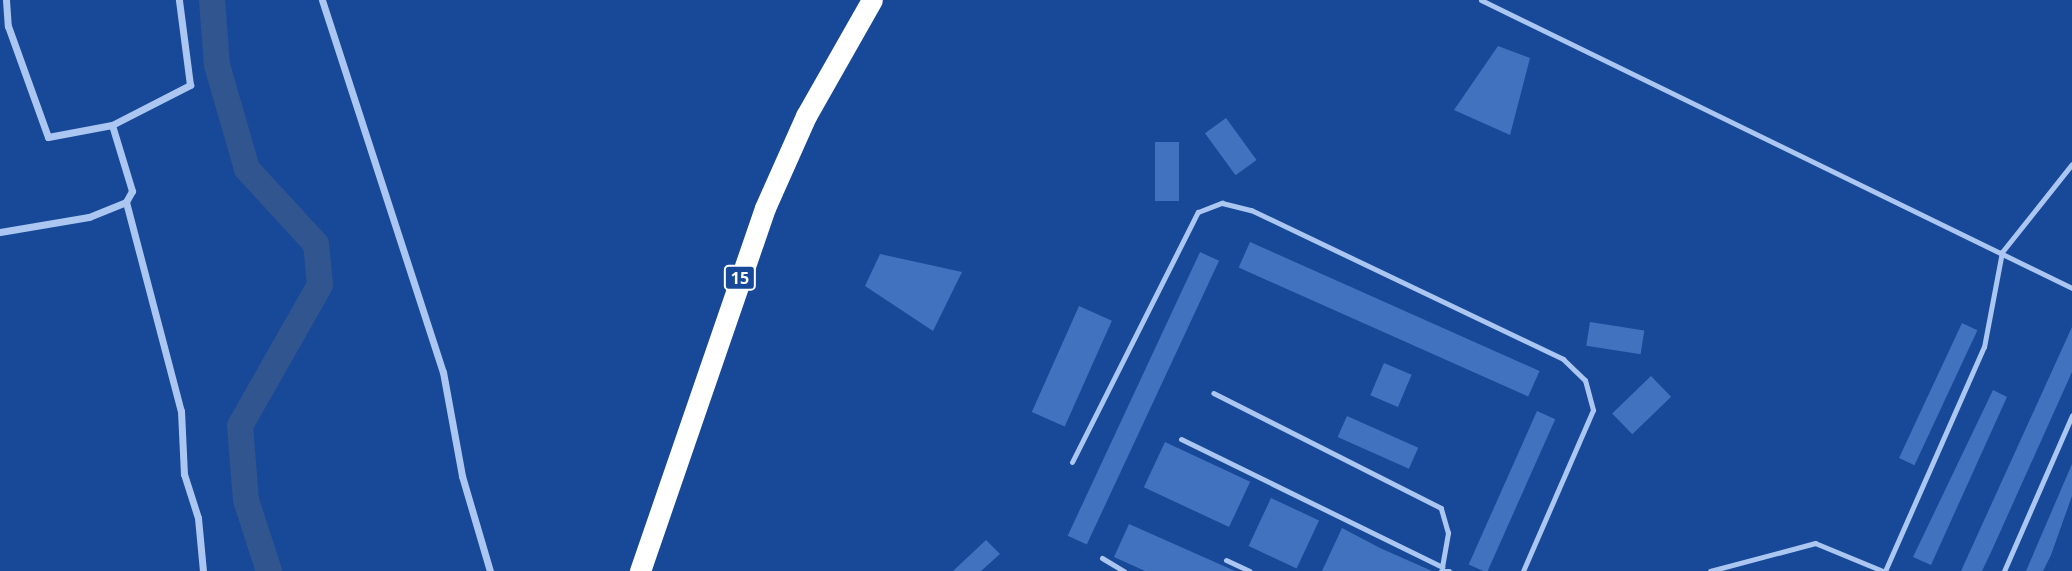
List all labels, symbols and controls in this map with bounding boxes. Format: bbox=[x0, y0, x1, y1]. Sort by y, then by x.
road number: 15 bbox=[722, 266, 758, 290]

